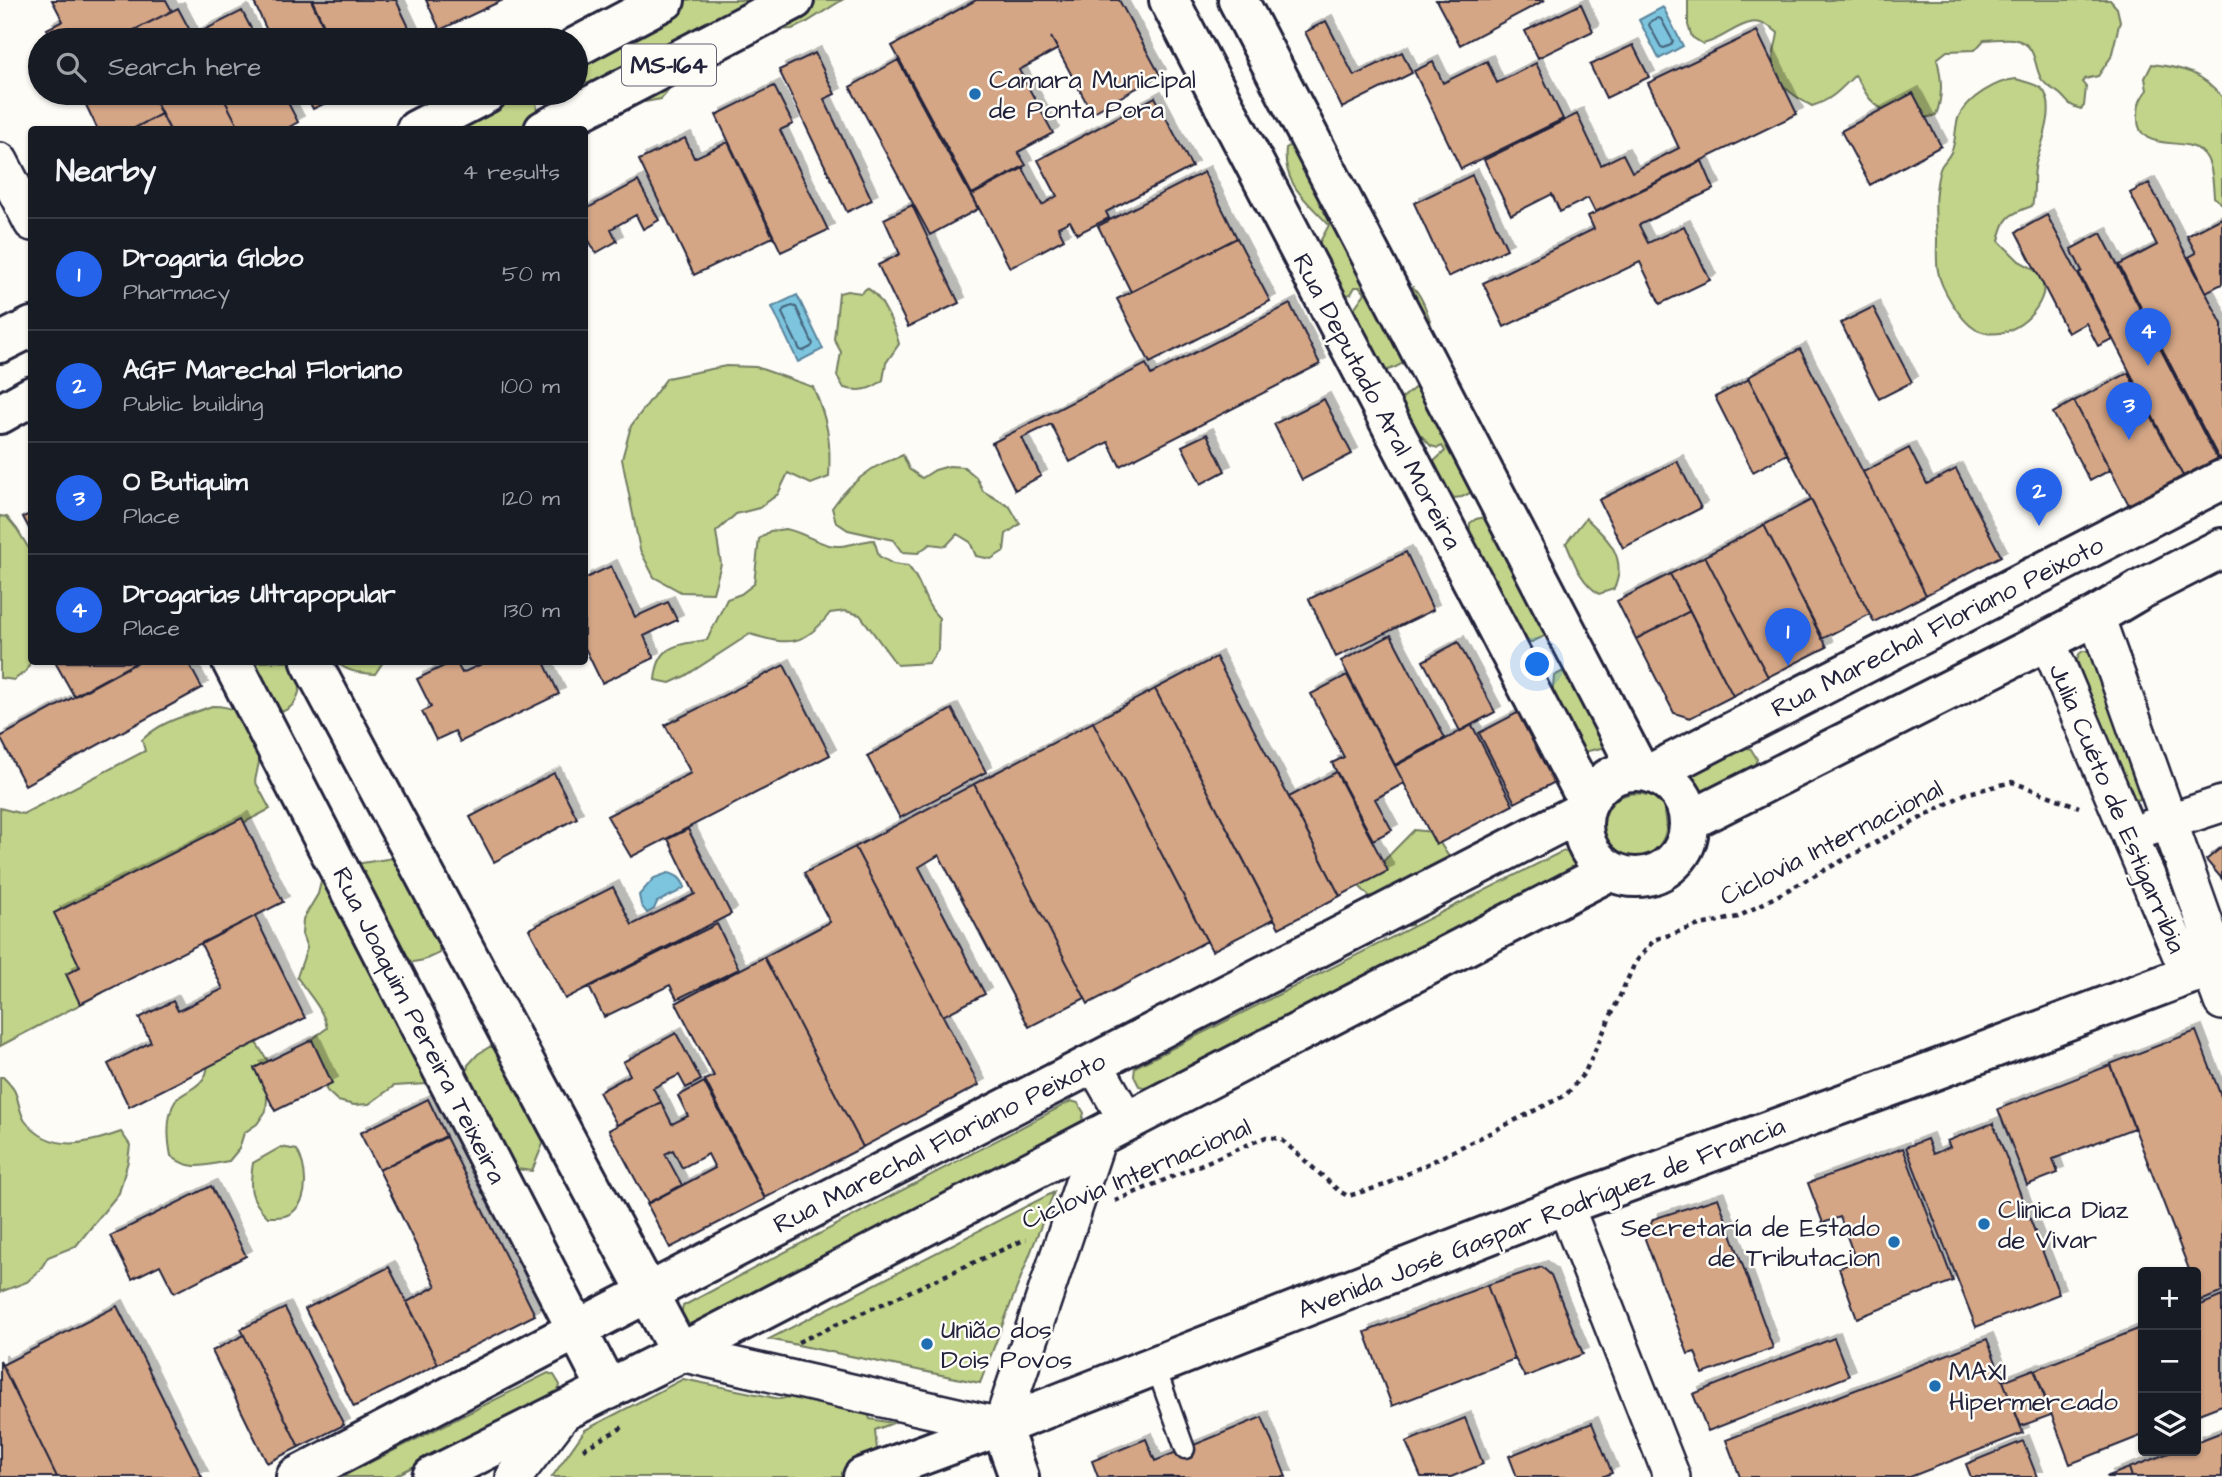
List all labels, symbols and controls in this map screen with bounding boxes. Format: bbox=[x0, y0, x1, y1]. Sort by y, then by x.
search box bbox=[28, 28, 588, 105]
road number: MS-164 bbox=[622, 44, 716, 86]
icon: search bbox=[52, 48, 90, 86]
text: Search here bbox=[108, 49, 261, 85]
place label: Camara Municipal de Ponta Pora bbox=[989, 62, 1196, 128]
marker: Camara Municipal de Ponta Pora bbox=[967, 86, 983, 102]
text: Nearby bbox=[56, 151, 156, 193]
text: 4 results bbox=[462, 156, 560, 188]
text: Drogaria Globo bbox=[123, 240, 303, 276]
street label: Rua Deputado Aral Moreira bbox=[1284, 247, 1471, 556]
text: 1 bbox=[78, 258, 80, 290]
text: 50 m bbox=[502, 258, 560, 290]
text: Pharmacy bbox=[123, 276, 230, 308]
pin: 4 bbox=[2125, 308, 2171, 366]
text: AGF Marechal Floriano bbox=[123, 352, 402, 388]
text: 2 bbox=[72, 370, 86, 402]
text: 100 m bbox=[501, 370, 560, 402]
pin: 3 bbox=[2106, 382, 2152, 440]
text: Public building bbox=[123, 388, 263, 420]
text: O Butiquim bbox=[123, 464, 248, 500]
pin: 2 bbox=[2016, 468, 2062, 526]
text: 3 bbox=[73, 482, 85, 514]
text: 120 m bbox=[502, 482, 560, 514]
text: Place bbox=[123, 500, 180, 532]
street label: Rua Marechal Floriano Peixoto bbox=[1765, 527, 2110, 727]
text: Drogarias Ultrapopular bbox=[123, 576, 396, 612]
text: 4 bbox=[71, 594, 87, 626]
text: 130 m bbox=[504, 594, 560, 626]
pin: 1 bbox=[1765, 608, 1811, 666]
text: Place bbox=[123, 612, 180, 644]
your location bbox=[1520, 647, 1554, 681]
street label: Julia Cuéto de Estigarribia bbox=[2038, 658, 2195, 960]
street label: Ciclovia Internacional bbox=[1714, 771, 1949, 915]
street label: Rua Joaquim Pereira Teixeira bbox=[323, 861, 515, 1190]
street label: Rua Marechal Floriano Peixoto bbox=[767, 1043, 1112, 1243]
street label: Avenida José Gaspar Rodríguez de Francia bbox=[1292, 1108, 1791, 1330]
street label: Ciclovia Internacional bbox=[1016, 1109, 1257, 1239]
place label: Clinica Diaz de Vivar bbox=[1998, 1192, 2128, 1258]
place label: Secretaría de Estado de Tributacion bbox=[1621, 1210, 1880, 1276]
marker: Clinica Diaz de Vivar bbox=[1976, 1216, 1992, 1232]
marker: Secretaría de Estado de Tributacion bbox=[1886, 1234, 1902, 1250]
map controls bbox=[2138, 1267, 2201, 1456]
button: + bbox=[2138, 1267, 2201, 1330]
place label: União dos Dois Povos bbox=[941, 1312, 1072, 1378]
button: − bbox=[2138, 1330, 2201, 1393]
marker: União dos Dois Povos bbox=[919, 1336, 935, 1352]
place label: MAXI Hipermercado bbox=[1949, 1354, 2118, 1420]
marker: MAXI Hipermercado bbox=[1927, 1378, 1943, 1394]
button: layers bbox=[2138, 1393, 2201, 1456]

